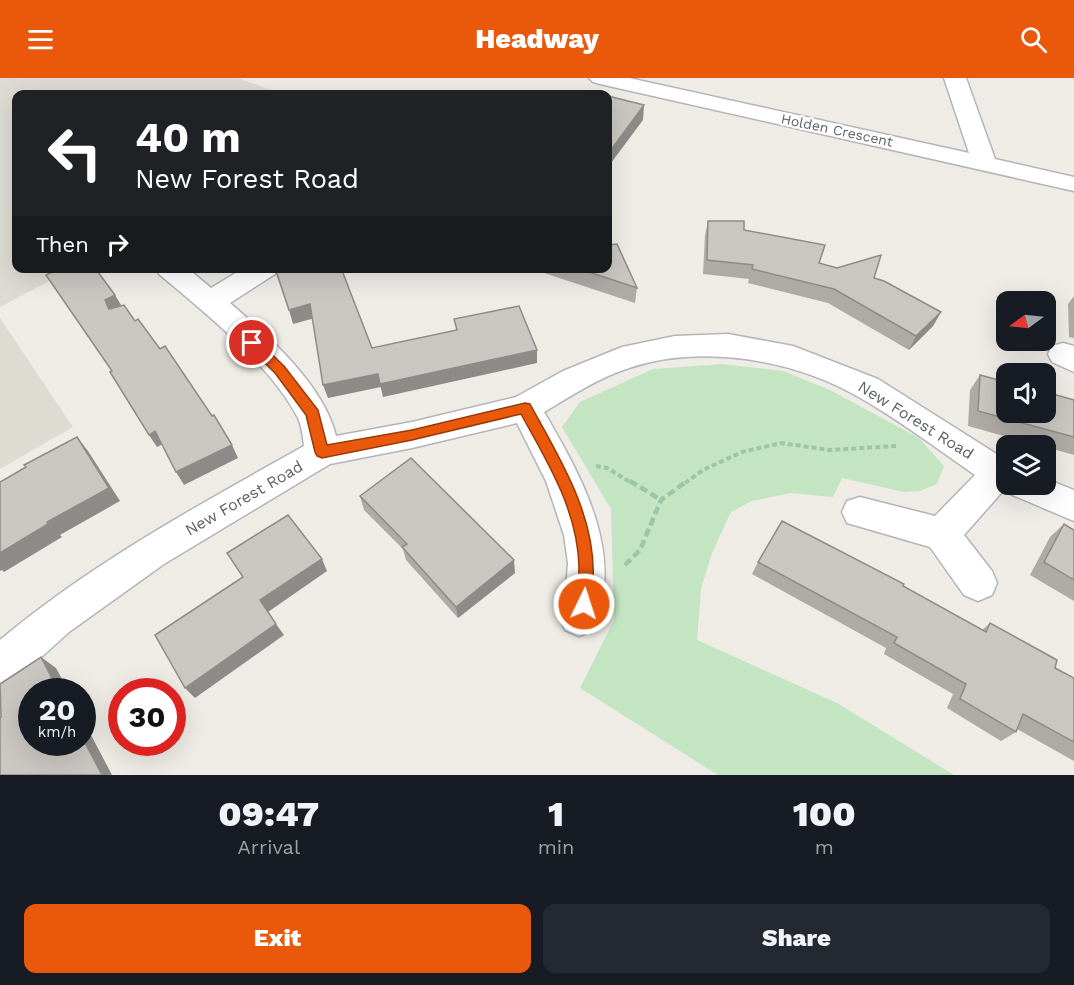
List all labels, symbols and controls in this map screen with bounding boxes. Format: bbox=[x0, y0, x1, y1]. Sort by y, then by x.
icon: menu bbox=[24, 23, 57, 56]
text: Headway bbox=[475, 23, 599, 55]
icon: search bbox=[1017, 23, 1050, 56]
street label: Holden Crescent bbox=[780, 110, 895, 150]
text: 40 m bbox=[135, 113, 241, 162]
icon: left bbox=[36, 114, 114, 192]
text: New Forest Road bbox=[135, 163, 359, 195]
icon: right bbox=[101, 228, 134, 261]
text: Then bbox=[36, 232, 89, 257]
north arrow bbox=[996, 291, 1056, 351]
map controls bbox=[996, 291, 1056, 495]
pin bbox=[226, 317, 277, 368]
icon: arrive bbox=[235, 326, 268, 359]
button: sound bbox=[996, 363, 1056, 423]
street label: New Forest Road bbox=[855, 377, 977, 463]
button: layers bbox=[996, 435, 1056, 495]
street label: New Forest Road bbox=[182, 457, 306, 539]
position arrow bbox=[552, 572, 616, 636]
speed limit sign: 30 bbox=[108, 678, 186, 756]
text: 20 bbox=[38, 692, 76, 727]
text: km/h bbox=[38, 723, 76, 741]
text: 09:47 bbox=[218, 793, 319, 835]
text: 1 bbox=[548, 793, 564, 835]
text: 100 bbox=[793, 793, 856, 835]
text: Arrival bbox=[238, 835, 300, 859]
text: min bbox=[538, 835, 574, 859]
text: m bbox=[815, 835, 834, 859]
button: Exit bbox=[24, 904, 531, 973]
button: Share bbox=[543, 904, 1050, 973]

